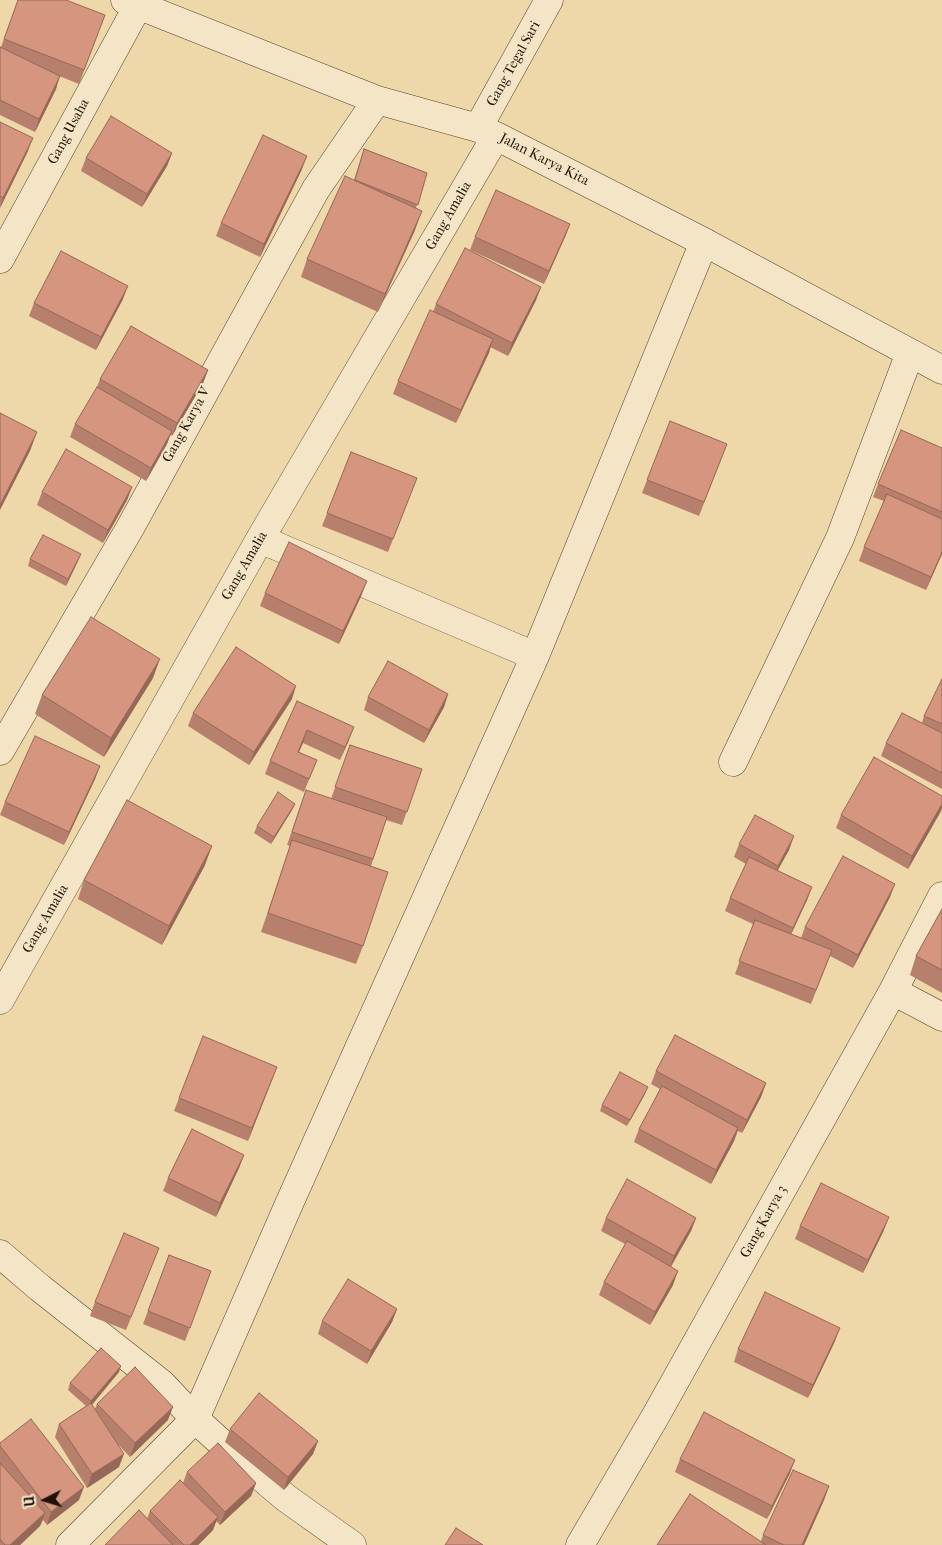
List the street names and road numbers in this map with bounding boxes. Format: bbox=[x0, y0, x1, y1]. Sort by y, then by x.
street label: Gang Tegal Sari bbox=[484, 18, 544, 110]
street label: Gang Usaha bbox=[45, 96, 93, 168]
street label: Jalan Karya Kita bbox=[496, 130, 592, 190]
street label: Gang Amalia bbox=[423, 179, 475, 253]
street label: Gang Karya V bbox=[159, 384, 215, 466]
street label: Gang Amalia bbox=[219, 529, 271, 603]
street label: Gang Amalia bbox=[20, 882, 72, 956]
street label: Gang Karya 3 bbox=[737, 1183, 791, 1261]

